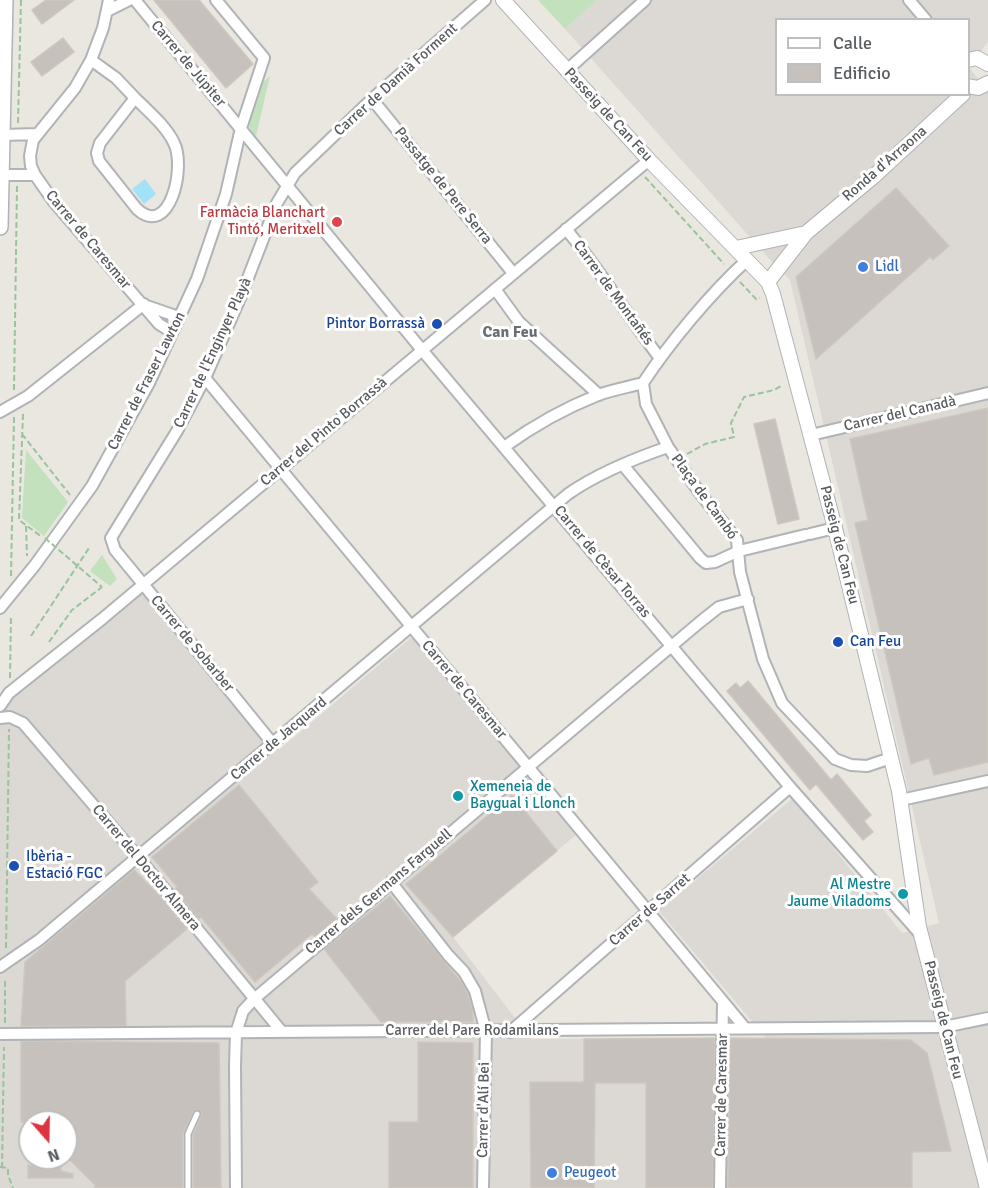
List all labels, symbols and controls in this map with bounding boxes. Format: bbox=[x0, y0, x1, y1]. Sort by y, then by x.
street label: Carrer de Júpiter bbox=[147, 17, 229, 111]
legend bbox=[775, 18, 970, 96]
street label: Carrer de Damià Forment bbox=[330, 20, 462, 140]
text: Calle bbox=[833, 32, 872, 54]
text: Edificio bbox=[833, 62, 891, 84]
street label: Passeig de Can Feu bbox=[560, 64, 656, 166]
street label: Ronda d'Arraona bbox=[839, 122, 931, 206]
street label: Passatge de Pere Serra bbox=[390, 124, 496, 248]
street label: Carrer de Caresmar bbox=[41, 187, 135, 293]
place label: Farmàcia Blanchart Tintó, Meritxell bbox=[200, 204, 325, 239]
marker: Farmàcia Blanchart Tintó, Meritxell bbox=[330, 215, 344, 229]
street label: Carrer de Montañés bbox=[569, 237, 657, 349]
place label: Lidl bbox=[875, 258, 899, 276]
marker: Lidl bbox=[856, 260, 870, 274]
street label: Carrer de l'Enginyer Playà bbox=[170, 275, 256, 431]
street label: Carrer de Fraser Lawton bbox=[104, 309, 190, 453]
place label: Pintor Borrassà bbox=[326, 315, 425, 333]
marker: Pintor Borrassà bbox=[430, 317, 444, 331]
district label: Can Feu bbox=[483, 323, 537, 343]
street label: Carrer del Pinto Borrassà bbox=[257, 374, 391, 490]
street label: Carrer del Canadà bbox=[842, 392, 958, 436]
street label: Plaça de Cambó bbox=[667, 451, 741, 543]
street label: Passeig de Can Feu bbox=[816, 484, 862, 606]
street label: Carrer de Cèsar Torras bbox=[550, 502, 654, 622]
street label: Carrer de Sobarber bbox=[146, 592, 238, 696]
place label: Can Feu bbox=[850, 633, 901, 651]
marker: Can Feu bbox=[831, 635, 845, 649]
street label: Carrer de Caresmar bbox=[417, 637, 511, 743]
street label: Carrer de Jacquard bbox=[227, 693, 331, 785]
place label: Xemeneia de Baygual i Llonch bbox=[470, 778, 575, 813]
marker: Xemeneia de Baygual i Llonch bbox=[451, 789, 465, 803]
street label: Carrer del Doctor Almera bbox=[88, 801, 204, 935]
street label: Carrer dels Germans Farguell bbox=[302, 825, 456, 959]
place label: Ibèria - Estació FGC bbox=[26, 848, 103, 883]
marker: Ibèria - Estació FGC bbox=[7, 859, 21, 873]
street label: Carrer de Sarret bbox=[606, 870, 694, 950]
place label: Al Mestre Jaume Viladoms bbox=[787, 876, 891, 911]
marker: Al Mestre Jaume Viladoms bbox=[896, 887, 910, 901]
street label: Passeig de Can Feu bbox=[920, 959, 966, 1081]
street label: Carrer del Pare Rodamilans bbox=[385, 1022, 559, 1040]
street label: Carrer de Caresmar bbox=[712, 1033, 732, 1157]
street label: Carrer d'Alí Bei bbox=[474, 1062, 494, 1158]
north arrow bbox=[18, 1110, 78, 1170]
text: N bbox=[45, 1144, 62, 1166]
place label: Peugeot bbox=[564, 1164, 616, 1182]
marker: Peugeot bbox=[545, 1166, 559, 1180]

